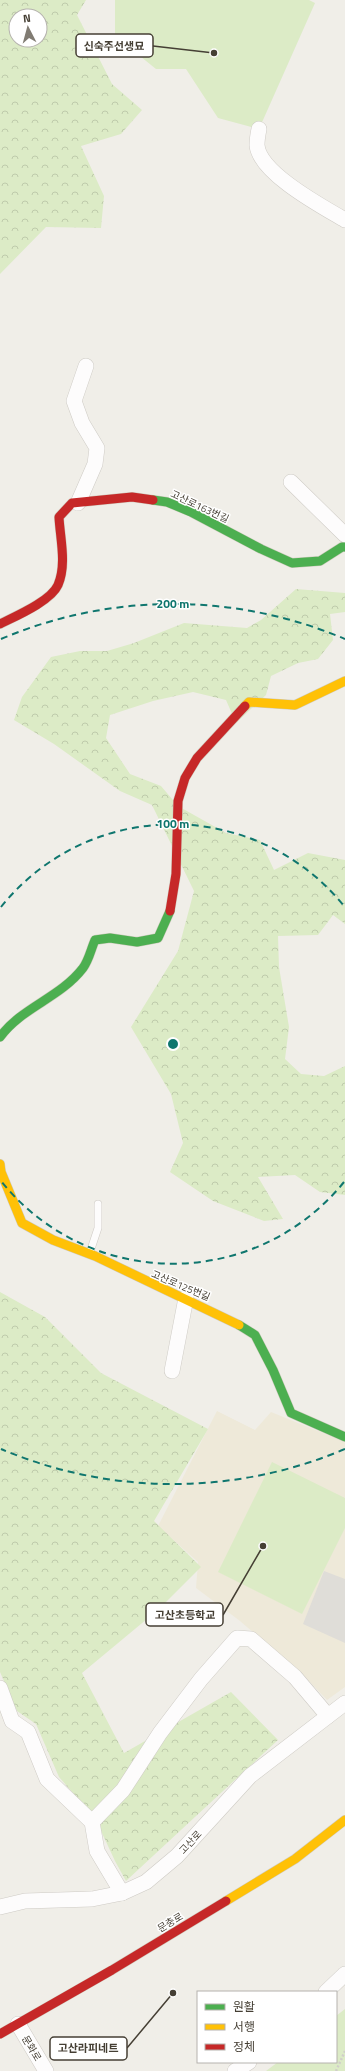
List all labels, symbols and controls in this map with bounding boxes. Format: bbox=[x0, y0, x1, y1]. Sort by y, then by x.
north arrow bbox=[8, 8, 48, 48]
text: N bbox=[22, 10, 32, 26]
callout: 신숙주선생묘 bbox=[76, 34, 153, 57]
text: 신숙주선생묘 bbox=[84, 38, 144, 54]
street label: 고산로163번길 bbox=[168, 486, 231, 527]
text: 200 m bbox=[157, 594, 189, 613]
text: 100 m bbox=[157, 814, 189, 833]
centre of rings bbox=[166, 1037, 180, 1051]
street label: 고산로125번길 bbox=[149, 1266, 213, 1305]
callout: 고산초등학교 bbox=[146, 1603, 223, 1626]
text: 고산초등학교 bbox=[155, 1607, 215, 1623]
street label: 고산로 bbox=[175, 1827, 205, 1858]
street label: 문충로 bbox=[155, 1909, 186, 1936]
legend bbox=[197, 1991, 337, 2063]
text: 원활 bbox=[233, 1997, 255, 2016]
text: 서행 bbox=[233, 2017, 255, 2036]
street label: 문화로 bbox=[18, 2033, 45, 2064]
callout: 고산라피네트 bbox=[50, 2037, 127, 2060]
text: 정체 bbox=[233, 2037, 255, 2056]
text: 고산라피네트 bbox=[58, 2040, 118, 2056]

